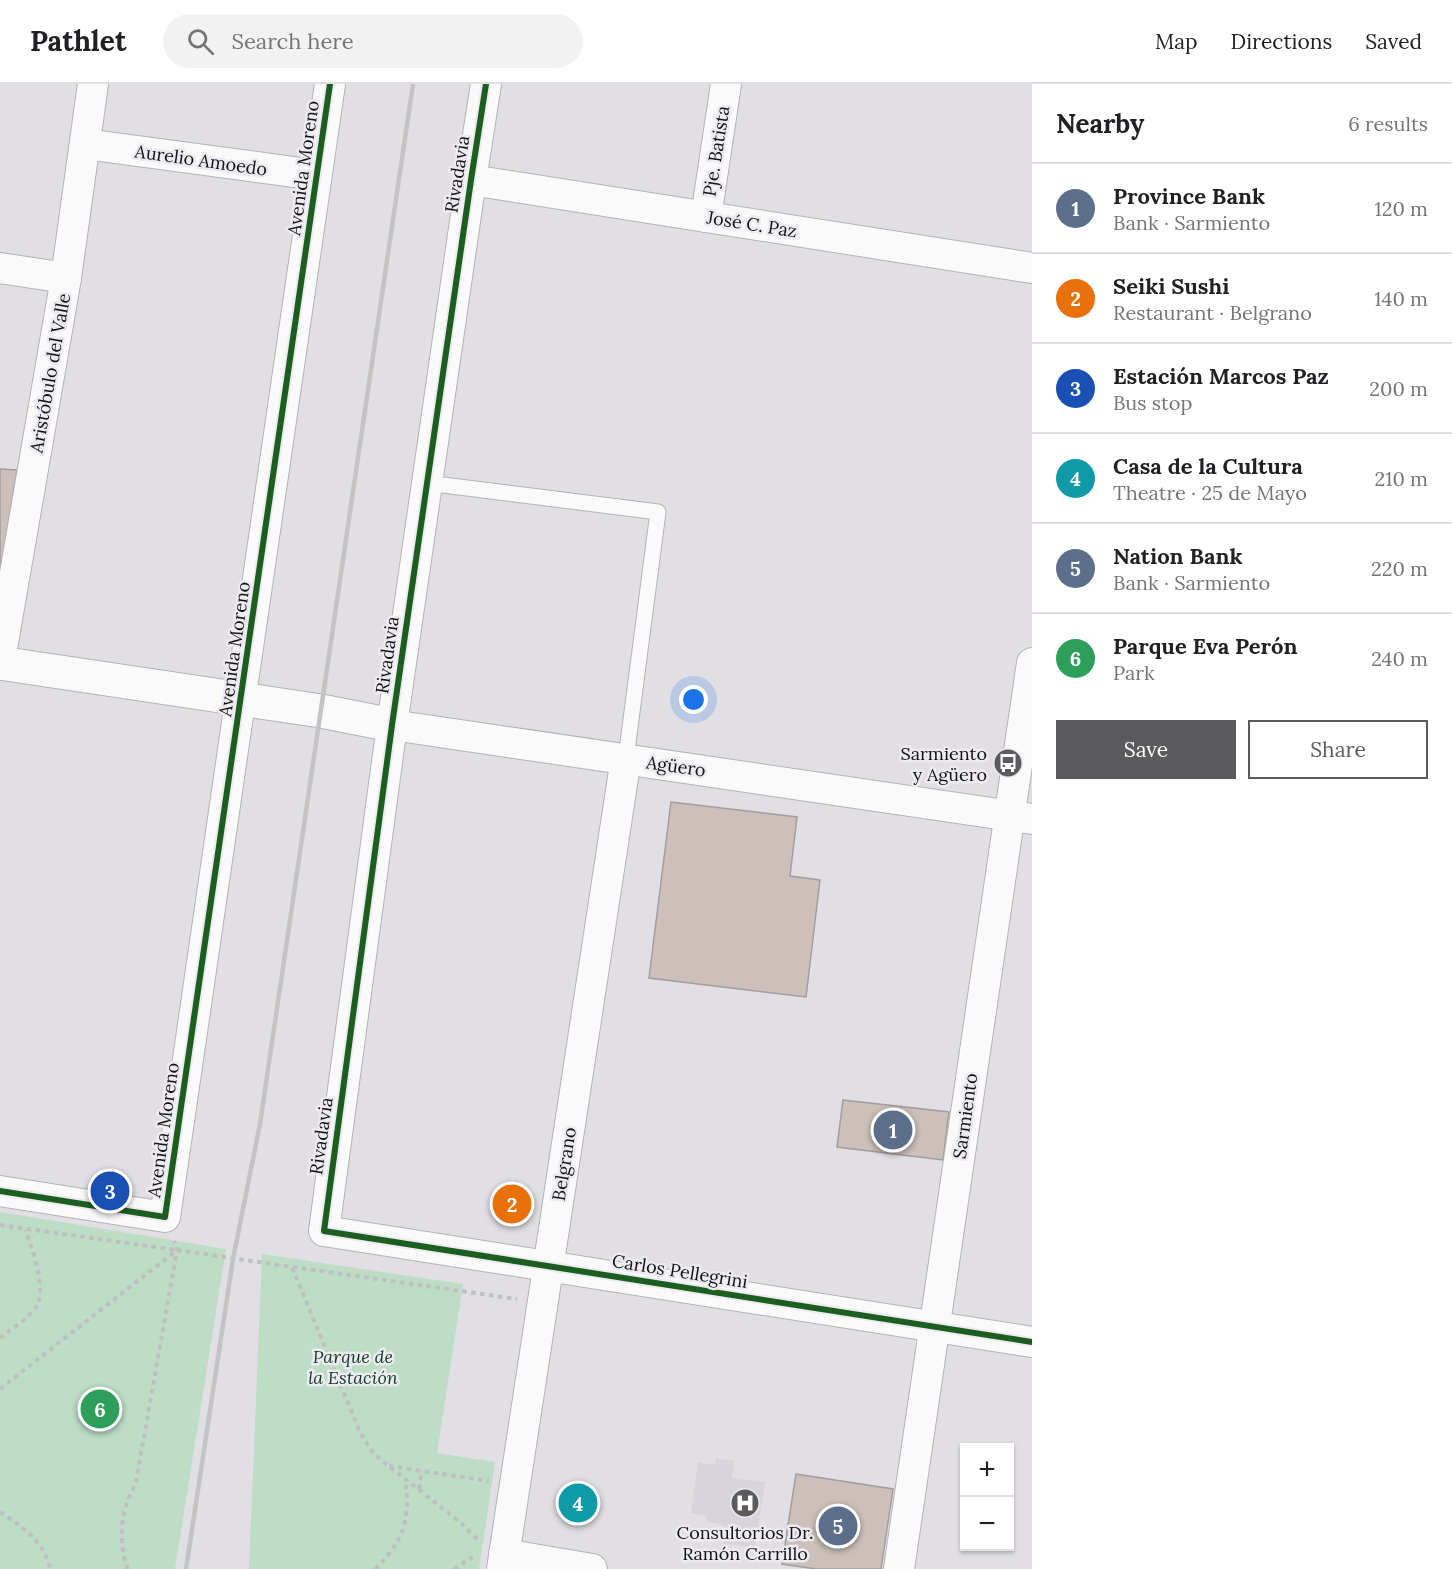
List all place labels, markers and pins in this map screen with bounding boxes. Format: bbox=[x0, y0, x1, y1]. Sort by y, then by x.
place label: Sarmiento y Agüero bbox=[901, 742, 987, 786]
bus stop icon: Sarmiento y Agüero bbox=[992, 747, 1024, 779]
pin: 1 bbox=[874, 1108, 912, 1152]
pin: 3 bbox=[90, 1168, 130, 1214]
pin: 2 bbox=[492, 1182, 532, 1226]
pin: 6 bbox=[80, 1386, 120, 1432]
pin: 4 bbox=[558, 1480, 598, 1526]
hospital icon: Consultorios Dr. Ramón Carrillo bbox=[729, 1487, 761, 1519]
pin: 5 bbox=[818, 1504, 858, 1548]
place label: Consultorios Dr. Ramón Carrillo bbox=[677, 1521, 813, 1565]

